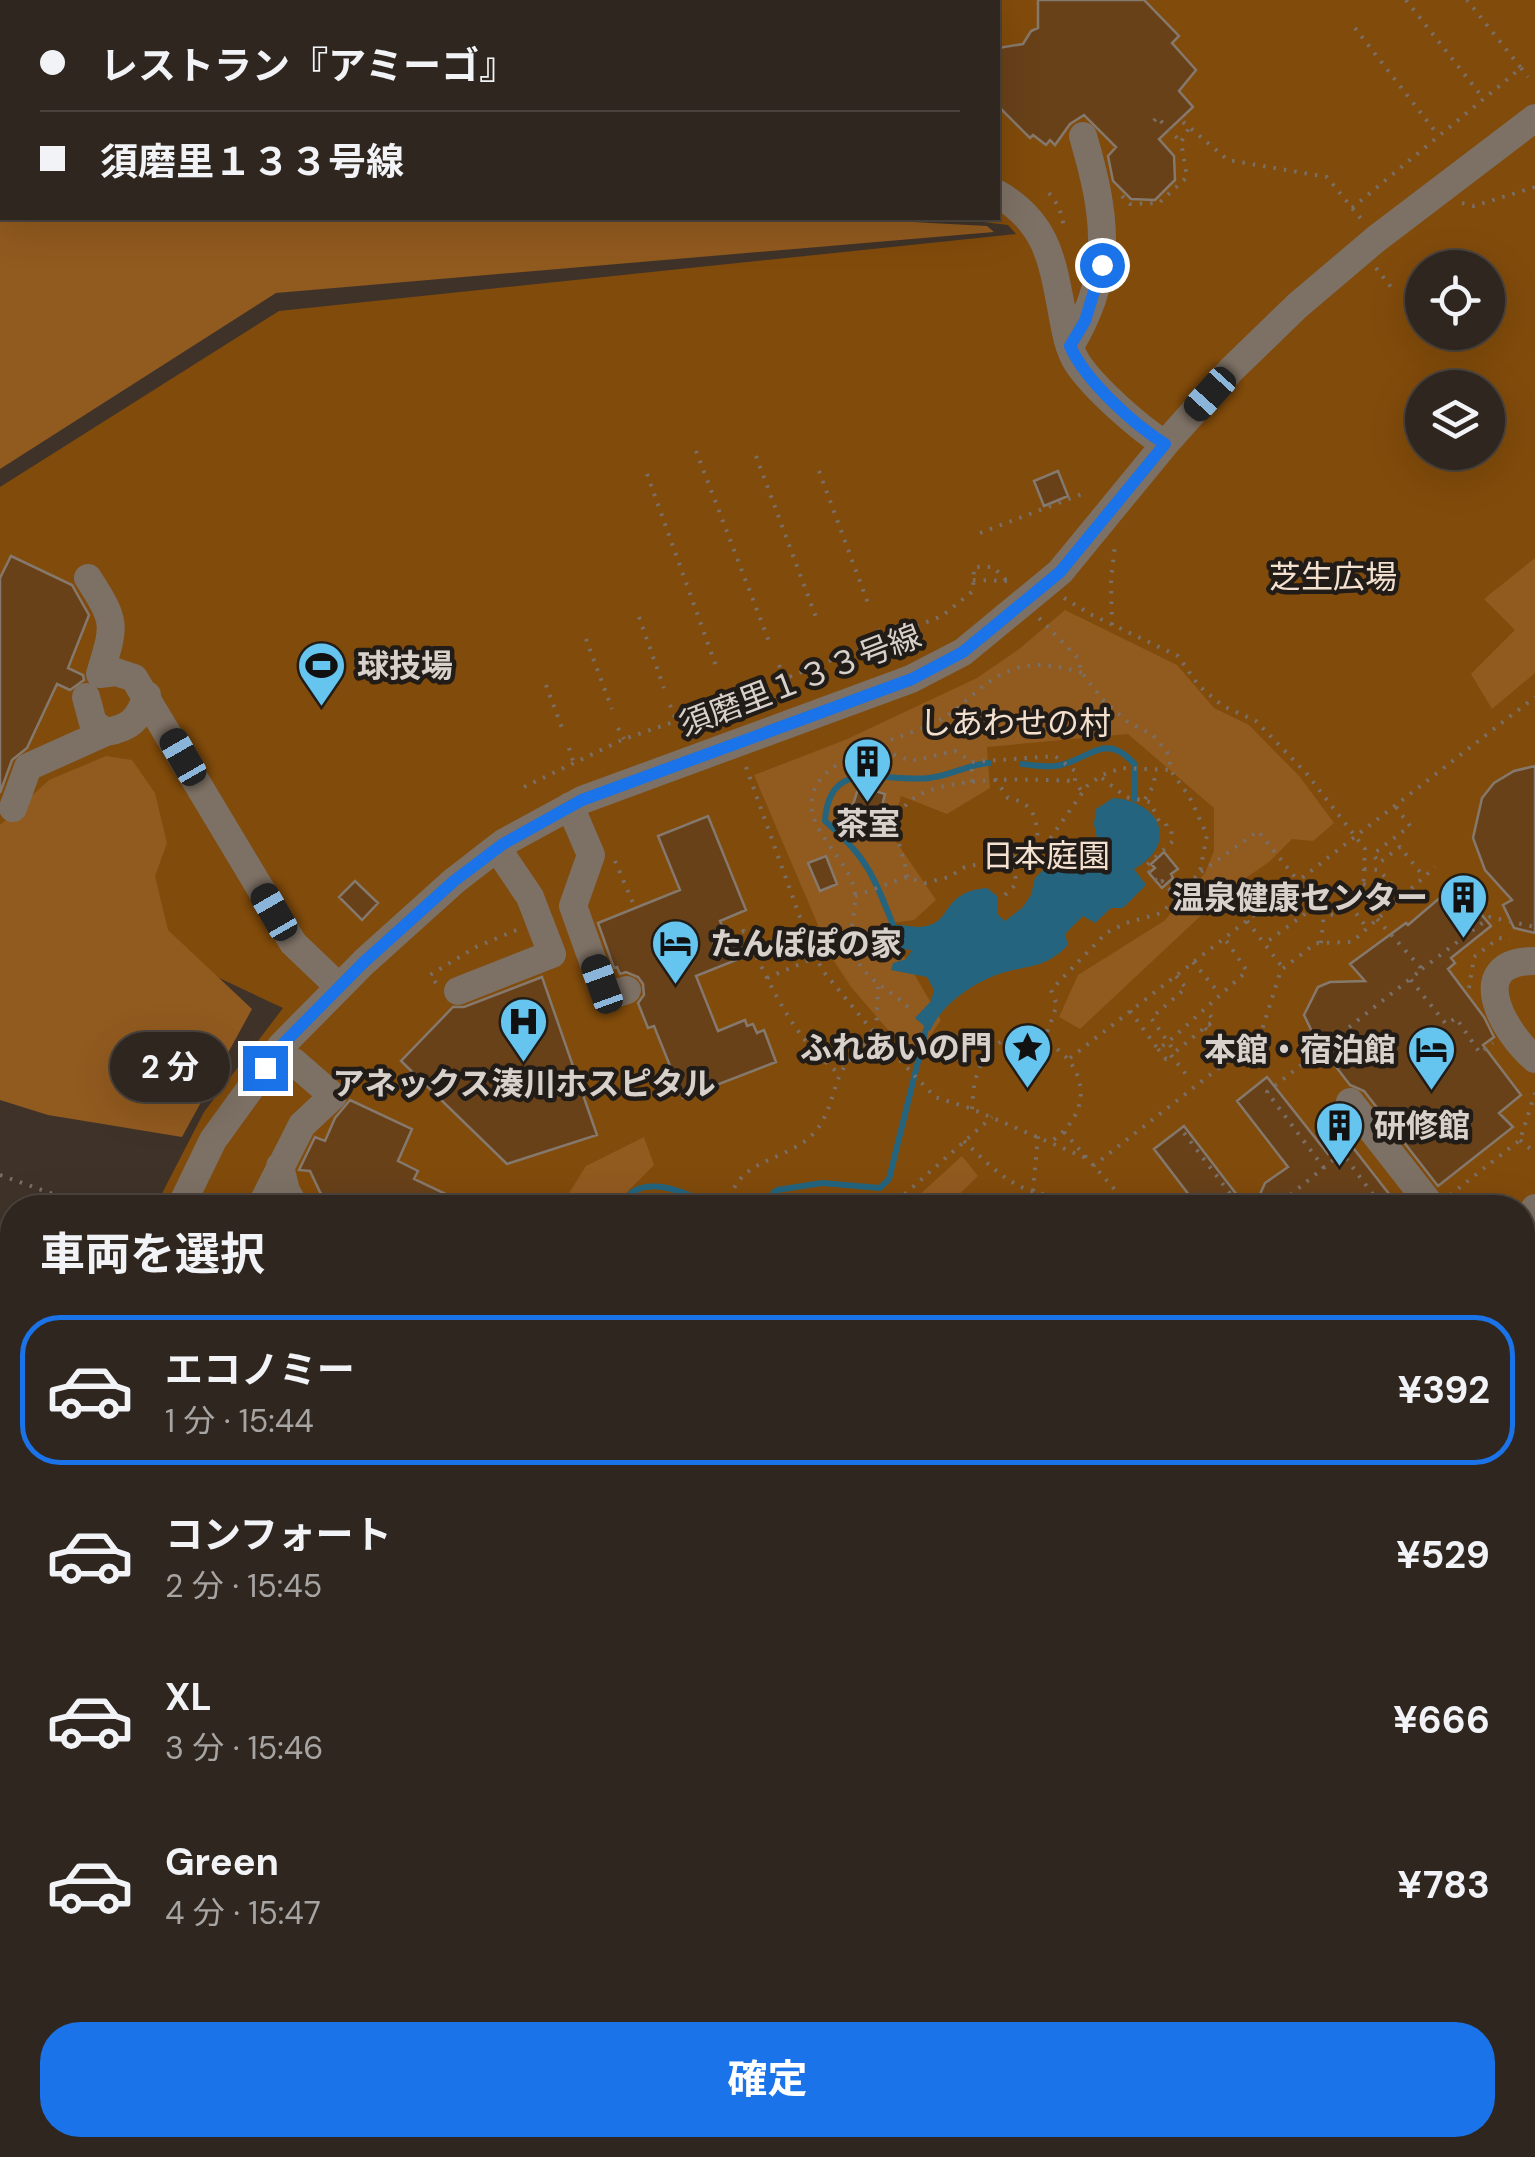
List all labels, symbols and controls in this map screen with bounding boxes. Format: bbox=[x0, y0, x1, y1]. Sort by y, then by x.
text: レストラン『アミーゴ』 bbox=[100, 41, 517, 91]
text: 須磨里１３３号線 bbox=[100, 137, 404, 187]
route start bbox=[1080, 243, 1125, 288]
map controls bbox=[1405, 250, 1505, 470]
button: locate bbox=[1405, 250, 1505, 350]
car bbox=[1179, 362, 1241, 426]
button: layers bbox=[1405, 370, 1505, 470]
park label: 芝生広場 bbox=[1269, 556, 1397, 598]
street label: 須磨里１３３号線 bbox=[673, 615, 927, 745]
sports icon: 球技場 bbox=[296, 640, 348, 708]
place label: 球技場 bbox=[357, 645, 453, 687]
park label: しあわせの村 bbox=[919, 702, 1111, 744]
car bbox=[155, 724, 211, 790]
building icon: 茶室 bbox=[842, 736, 894, 804]
place label: 茶室 bbox=[836, 803, 900, 845]
park label: 日本庭園 bbox=[982, 835, 1110, 877]
building icon: 温泉健康センター bbox=[1437, 872, 1489, 940]
place label: 温泉健康センター bbox=[1172, 877, 1428, 919]
car bbox=[246, 879, 302, 945]
hotel icon: たんぽぽの家 bbox=[649, 918, 701, 986]
place label: たんぽぽの家 bbox=[710, 923, 902, 965]
car bbox=[578, 951, 626, 1017]
hospital icon: アネックス湊川ホスピタル bbox=[498, 996, 550, 1064]
place icon: ふれあいの門 bbox=[1001, 1022, 1053, 1090]
hotel icon: 本館・宿泊館 bbox=[1405, 1024, 1457, 1092]
place label: ふれあいの門 bbox=[800, 1027, 992, 1069]
place label: 本館・宿泊館 bbox=[1204, 1029, 1396, 1071]
callout: 2 分 bbox=[110, 1033, 230, 1103]
text: 2 分 bbox=[141, 1046, 199, 1088]
route end bbox=[243, 1046, 288, 1091]
place label: アネックス湊川ホスピタル bbox=[332, 1063, 716, 1105]
building icon: 研修館 bbox=[1313, 1100, 1365, 1168]
place label: 研修館 bbox=[1374, 1105, 1470, 1147]
text: 車両を選択 bbox=[40, 1225, 265, 1284]
icon: car bbox=[45, 1345, 135, 1435]
text: エコノミー bbox=[165, 1345, 355, 1395]
text: ¥392 bbox=[1397, 1365, 1490, 1415]
text: 1 分 · 15:44 bbox=[165, 1400, 314, 1442]
icon: car bbox=[45, 1510, 135, 1600]
text: コンフォート bbox=[165, 1510, 392, 1560]
text: ¥529 bbox=[1396, 1530, 1490, 1580]
text: 2 分 · 15:45 bbox=[165, 1565, 322, 1607]
text: XL bbox=[165, 1672, 212, 1722]
icon: car bbox=[45, 1675, 135, 1765]
text: ¥666 bbox=[1393, 1695, 1490, 1745]
text: 3 分 · 15:46 bbox=[165, 1727, 323, 1769]
text: Green bbox=[165, 1837, 279, 1887]
icon: car bbox=[45, 1840, 135, 1930]
text: ¥783 bbox=[1397, 1860, 1490, 1910]
text: 4 分 · 15:47 bbox=[165, 1892, 321, 1934]
button: 確定 bbox=[40, 2022, 1495, 2137]

